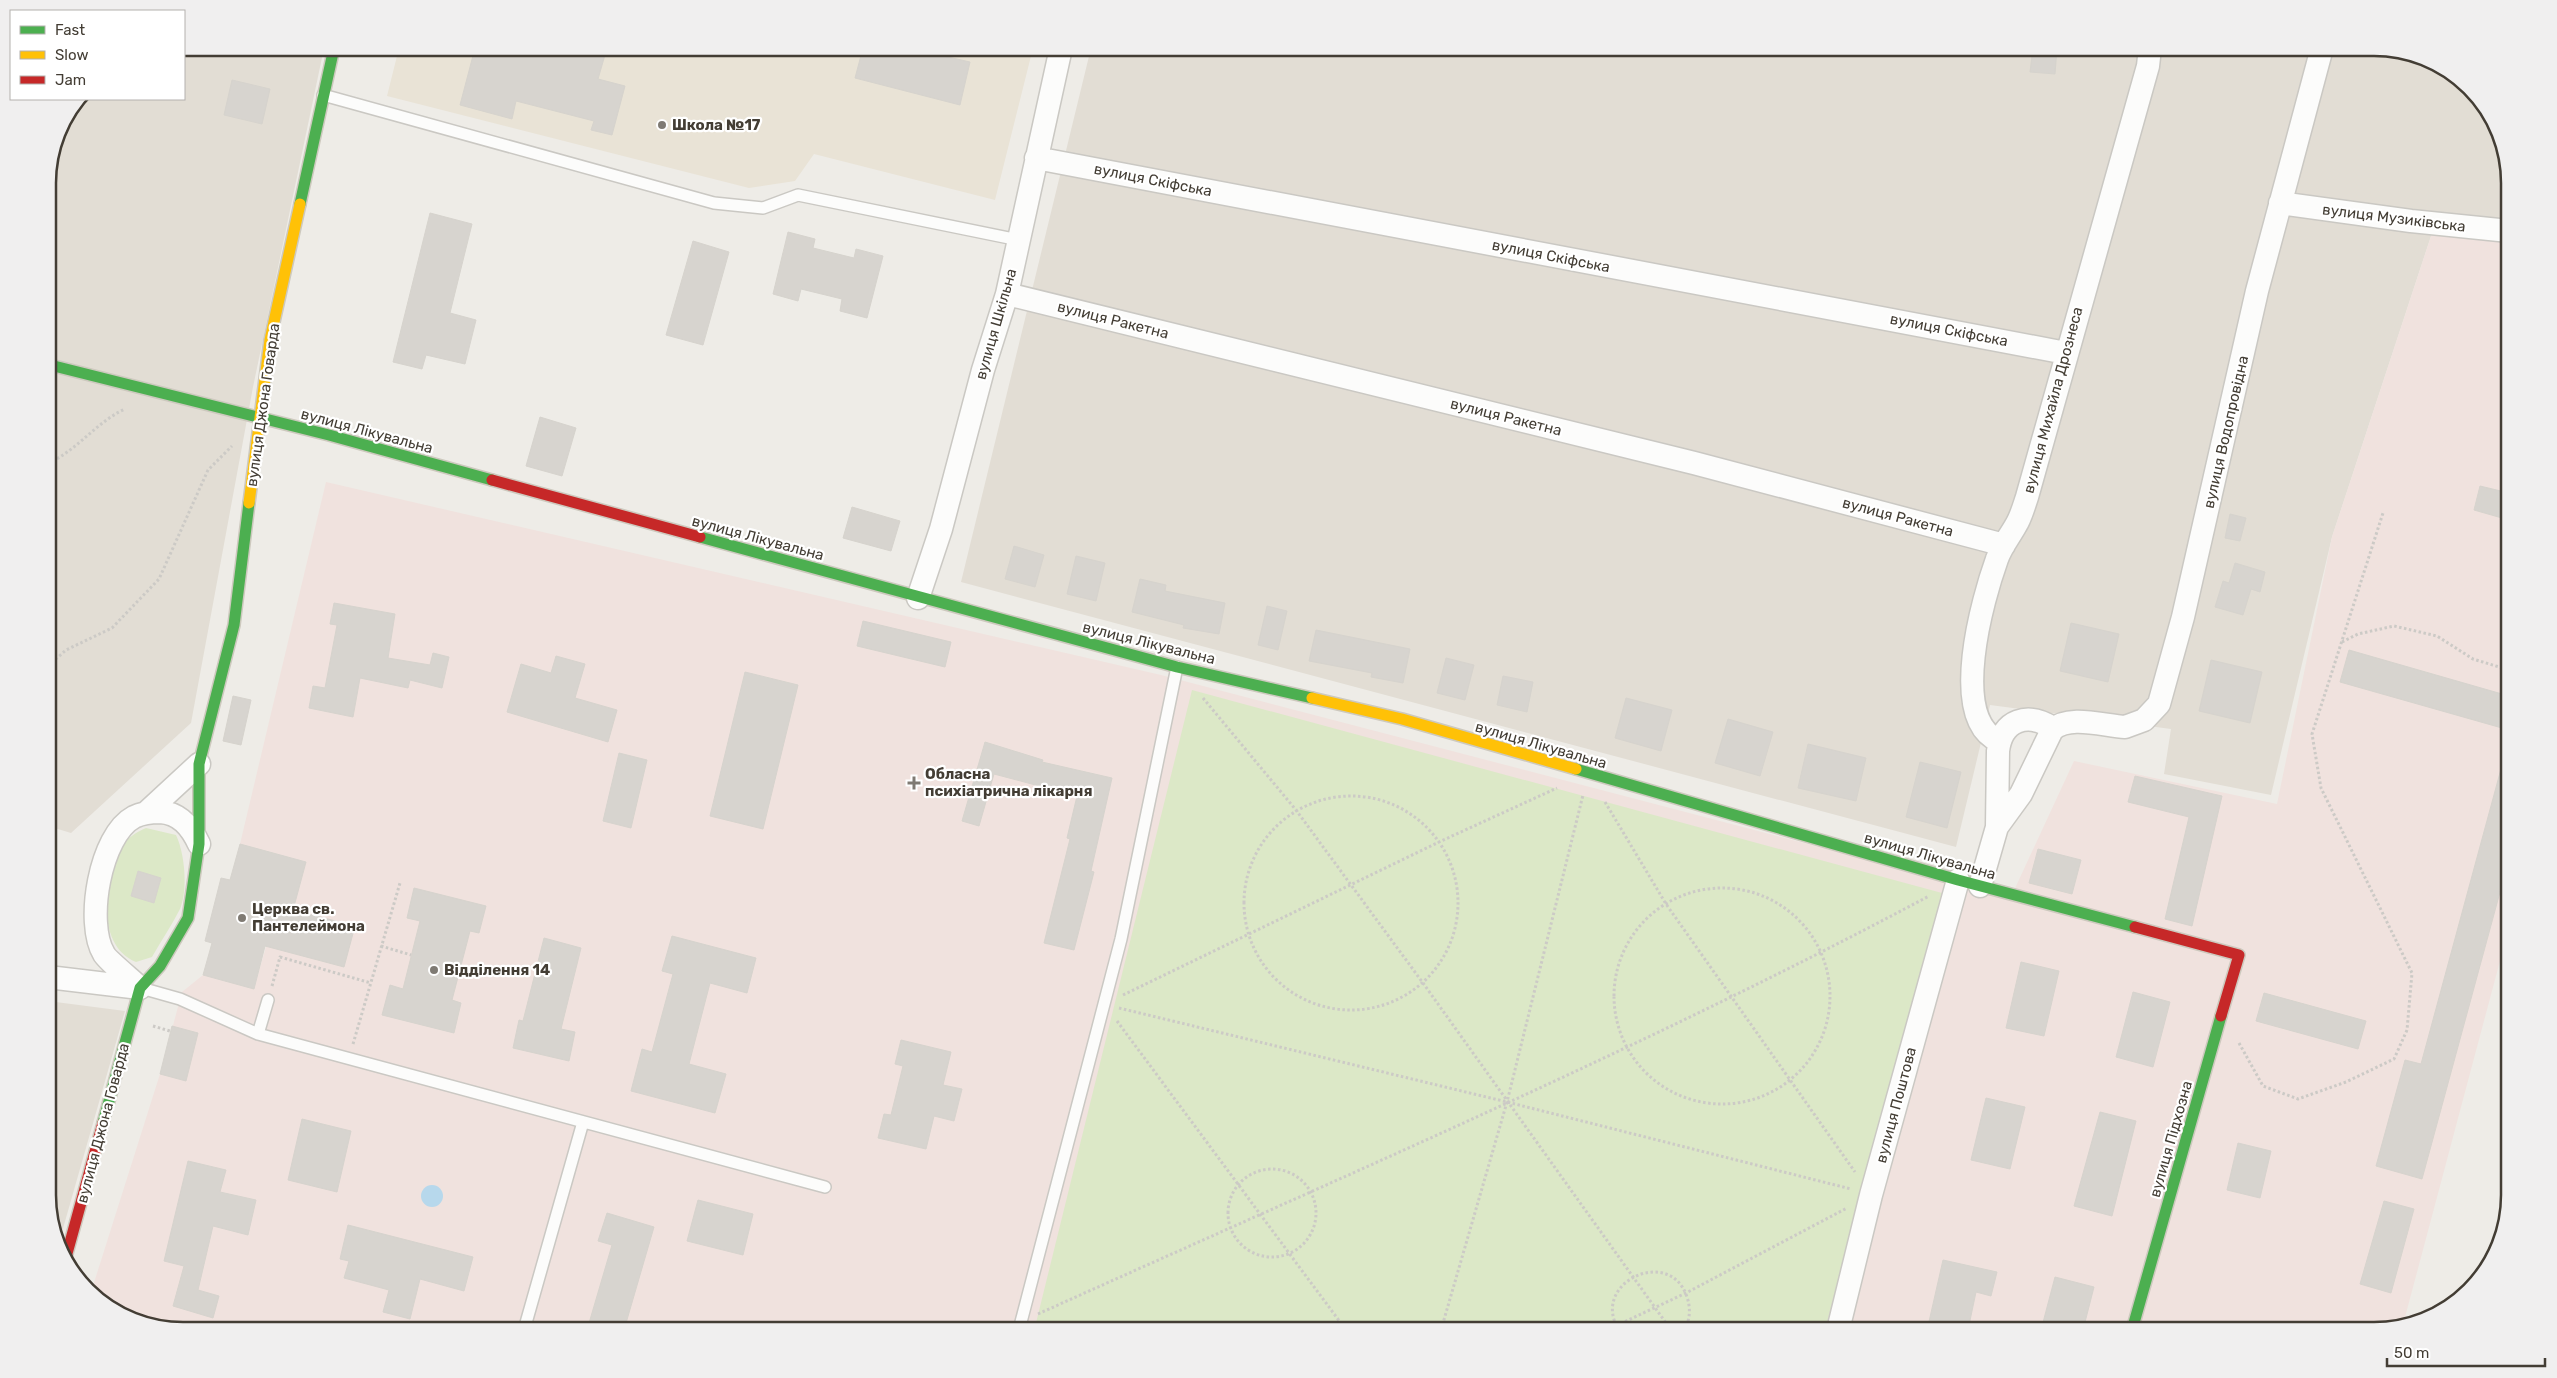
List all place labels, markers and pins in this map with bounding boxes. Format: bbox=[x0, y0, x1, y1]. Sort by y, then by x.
place label: Школа №17 bbox=[672, 116, 761, 134]
marker: Школа №17 bbox=[656, 119, 668, 131]
place label: Обласна психіатрична лікарня bbox=[925, 765, 1092, 800]
marker: Обласна психіатрична лікарня bbox=[907, 776, 921, 790]
place label: Церква св. Пантелеймона bbox=[252, 900, 365, 935]
marker: Церква св. Пантелеймона bbox=[236, 912, 248, 924]
place label: Відділення 14 bbox=[444, 961, 550, 979]
marker: Відділення 14 bbox=[428, 964, 440, 976]

